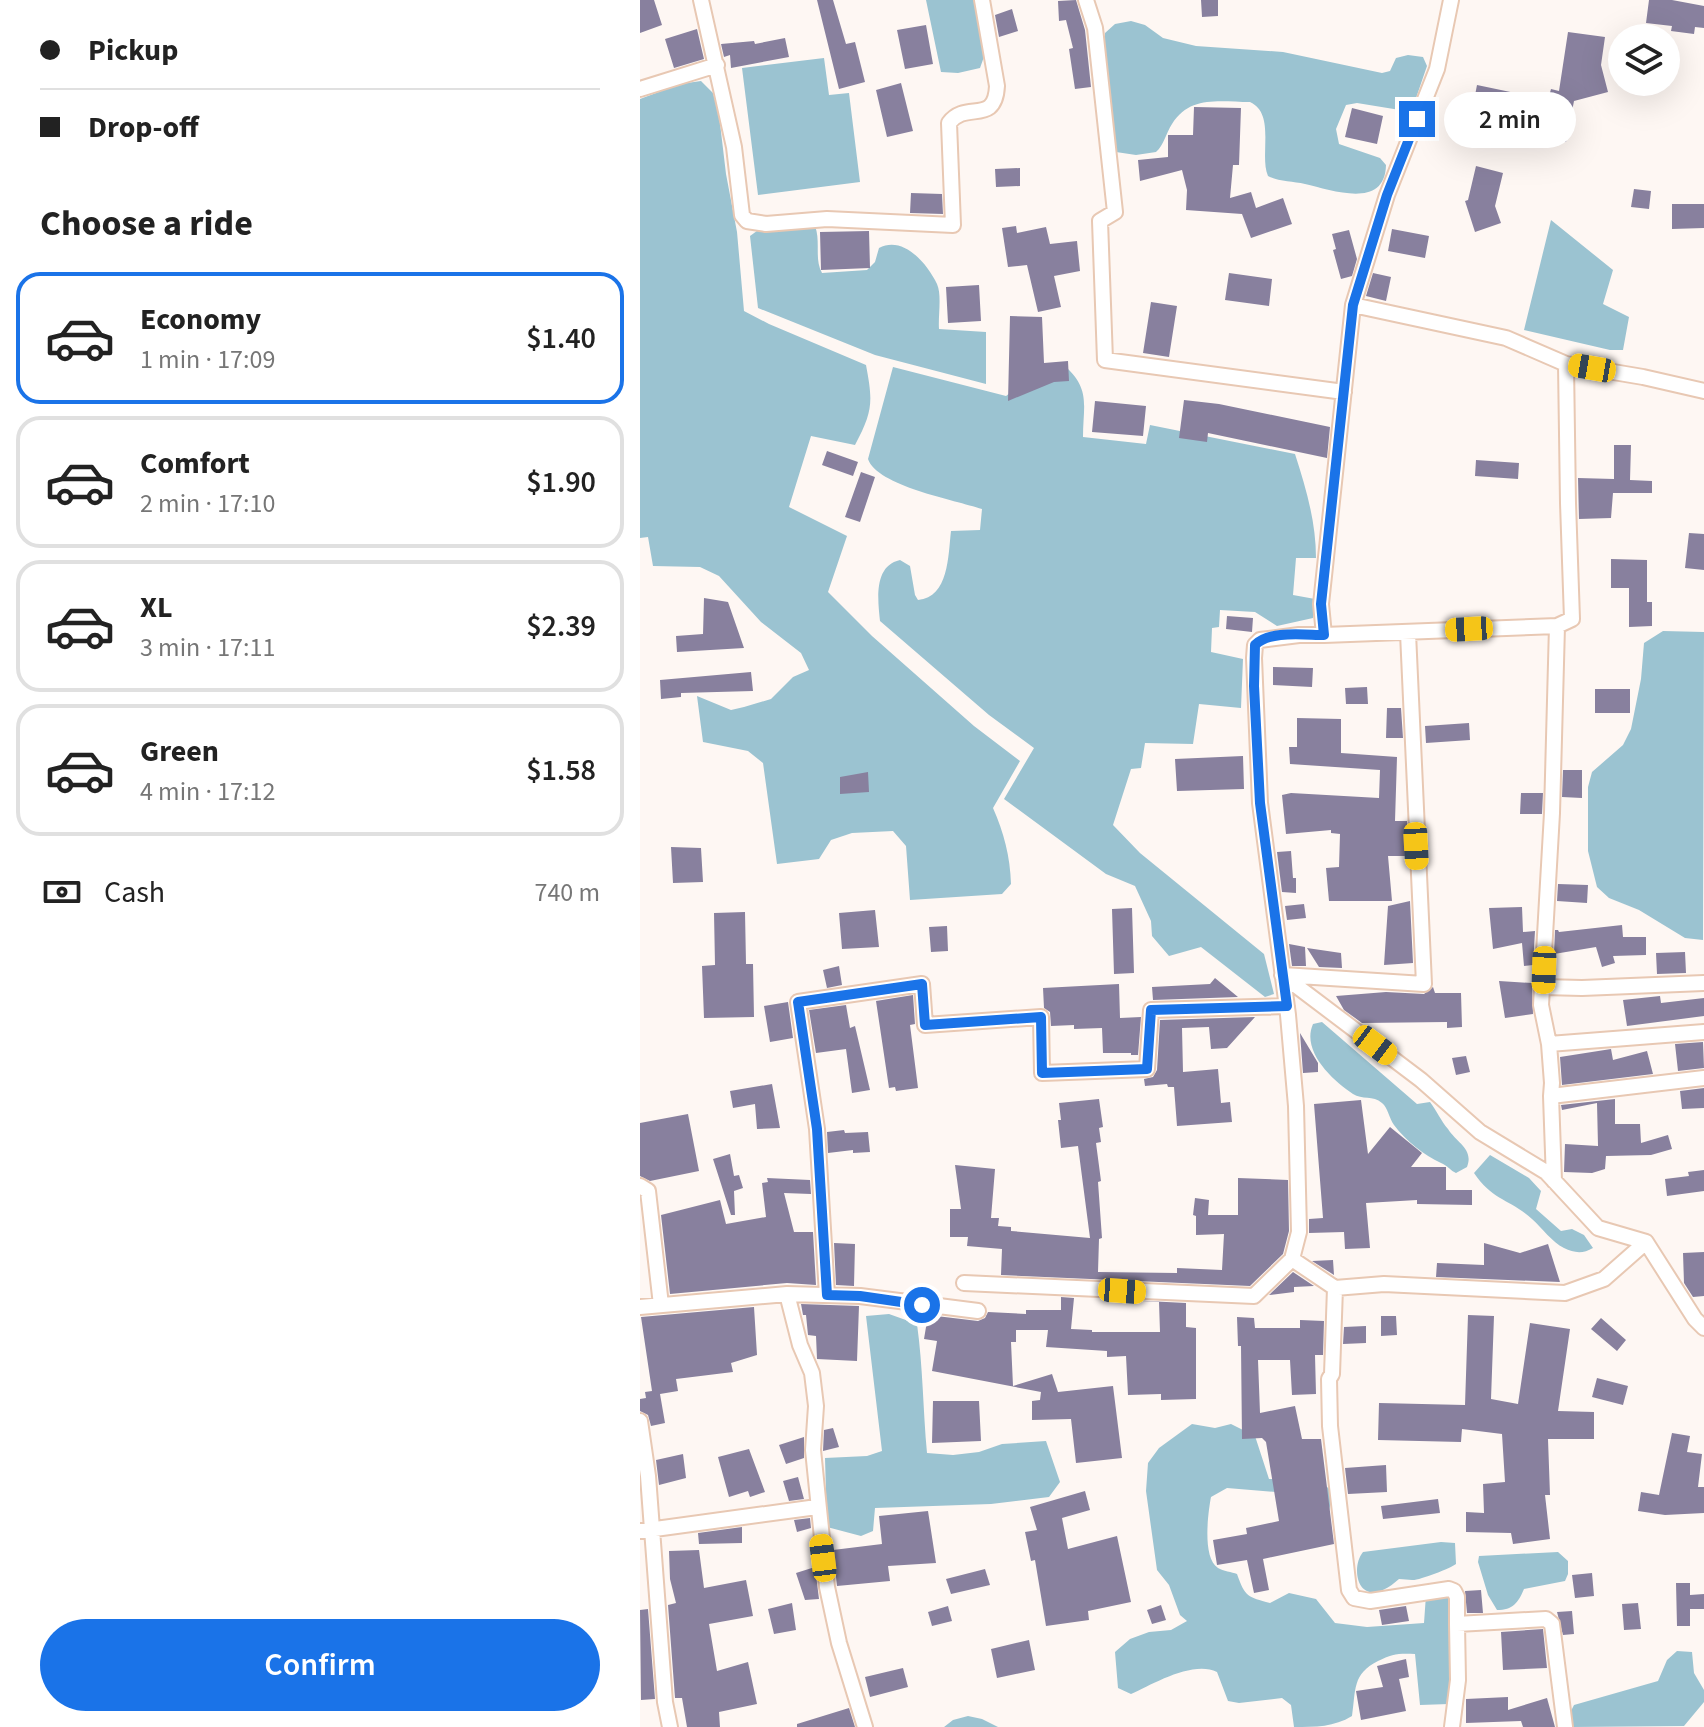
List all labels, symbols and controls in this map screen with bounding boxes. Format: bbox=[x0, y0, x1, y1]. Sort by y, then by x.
map controls bbox=[1608, 24, 1680, 96]
button: layers bbox=[1608, 24, 1680, 96]
text: Pickup bbox=[88, 29, 178, 72]
callout: 2 min bbox=[1445, 91, 1577, 147]
route end bbox=[1399, 101, 1435, 137]
text: 2 min bbox=[1479, 101, 1541, 138]
text: Drop-off bbox=[88, 106, 199, 149]
text: Choose a ride bbox=[40, 198, 253, 249]
text: Economy bbox=[140, 298, 261, 341]
icon: car bbox=[44, 302, 116, 374]
text: $1.40 bbox=[526, 317, 596, 360]
text: 1 min · 17:09 bbox=[140, 341, 275, 378]
car bbox=[1566, 352, 1618, 384]
text: Comfort bbox=[140, 442, 250, 485]
icon: car bbox=[44, 446, 116, 518]
text: $1.90 bbox=[526, 461, 596, 504]
text: 2 min · 17:10 bbox=[140, 485, 275, 522]
text: XL bbox=[140, 586, 173, 629]
icon: car bbox=[44, 590, 116, 662]
text: $2.39 bbox=[526, 605, 596, 648]
car bbox=[1444, 616, 1494, 642]
text: 3 min · 17:11 bbox=[140, 629, 275, 666]
text: Green bbox=[140, 730, 219, 773]
icon: car bbox=[44, 734, 116, 806]
text: $1.58 bbox=[526, 749, 596, 792]
text: 4 min · 17:12 bbox=[140, 773, 275, 810]
car bbox=[1403, 821, 1429, 871]
icon: cash bbox=[40, 870, 84, 914]
text: Cash bbox=[104, 871, 165, 914]
text: 740 m bbox=[534, 874, 600, 911]
car bbox=[1531, 946, 1557, 994]
car bbox=[1349, 1021, 1401, 1069]
car bbox=[1097, 1277, 1147, 1305]
route start bbox=[904, 1287, 940, 1323]
car bbox=[808, 1533, 838, 1583]
button: Confirm bbox=[40, 1619, 600, 1711]

